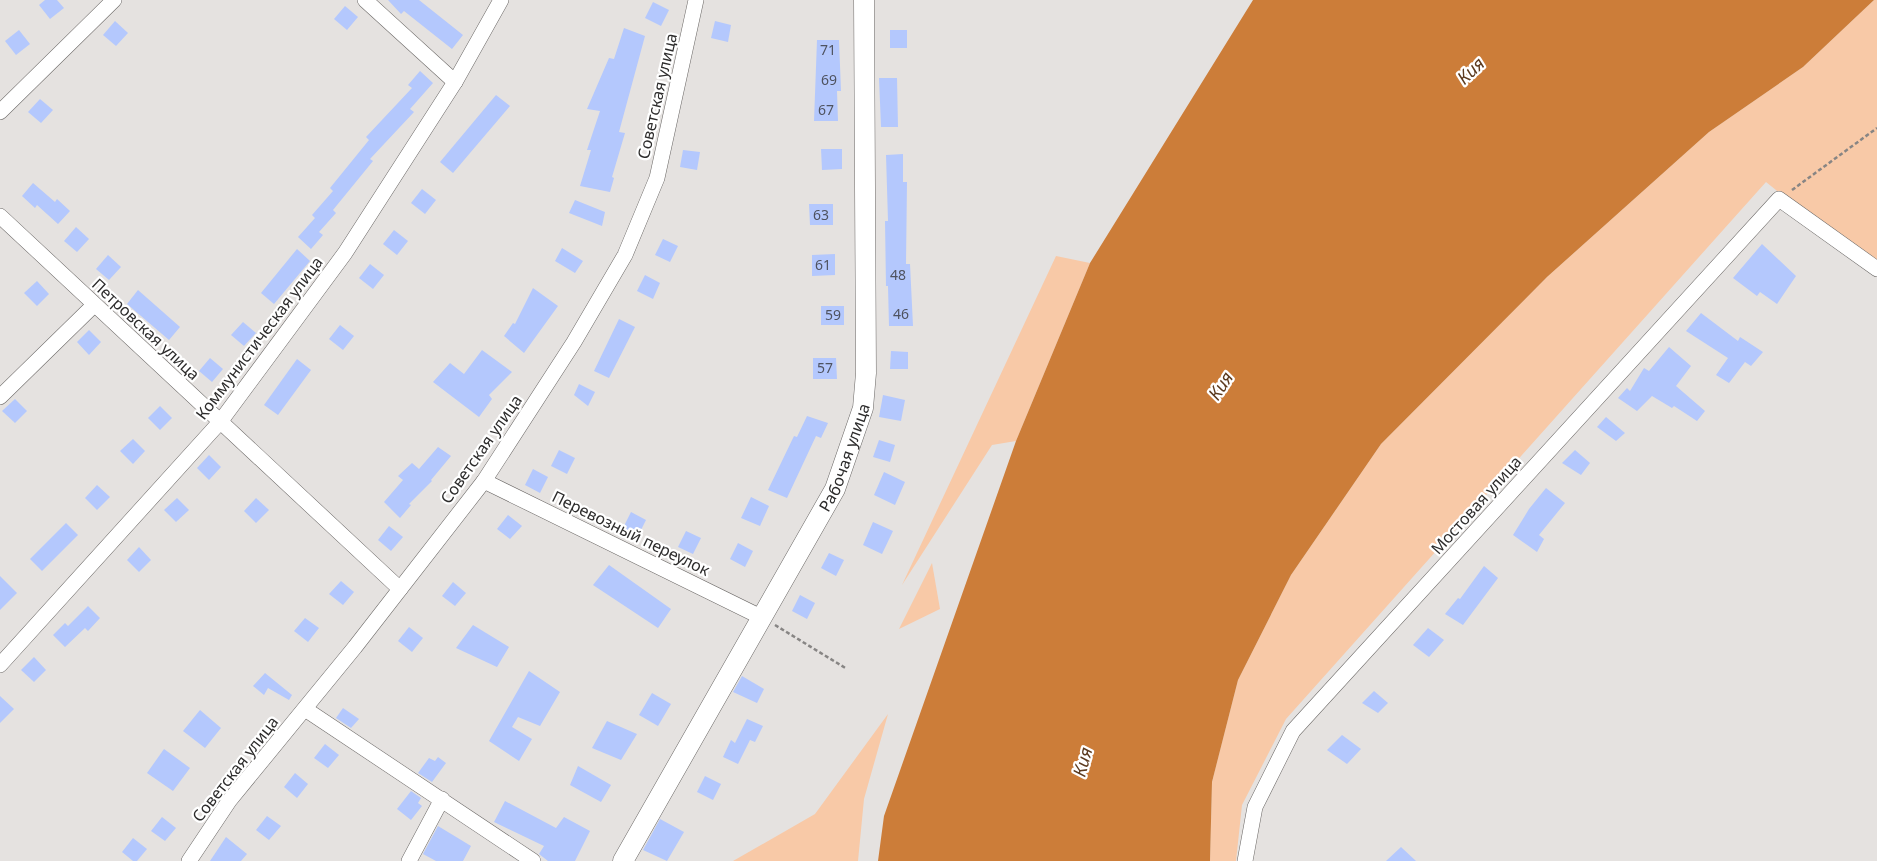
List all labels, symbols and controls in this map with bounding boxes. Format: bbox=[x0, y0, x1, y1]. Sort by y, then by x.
street label: Советская улица bbox=[632, 31, 682, 161]
house number: 71 bbox=[820, 40, 836, 59]
water label: Кия bbox=[1451, 51, 1489, 89]
house number: 69 bbox=[821, 70, 837, 89]
house number: 67 bbox=[818, 100, 834, 119]
house number: 63 bbox=[813, 205, 829, 224]
street label: Коммунистическая улица bbox=[190, 252, 328, 424]
house number: 61 bbox=[815, 255, 831, 274]
house number: 48 bbox=[890, 265, 906, 284]
street label: Петровская улица bbox=[87, 273, 205, 385]
house number: 46 bbox=[893, 304, 909, 323]
house number: 59 bbox=[825, 305, 841, 324]
house number: 57 bbox=[817, 358, 833, 377]
water label: Кия bbox=[1202, 367, 1238, 404]
street label: Советская улица bbox=[435, 390, 527, 508]
street label: Рабочая улица bbox=[813, 400, 875, 516]
street label: Мостовая улица bbox=[1426, 451, 1526, 559]
street label: Перевозный переулок bbox=[549, 485, 714, 581]
street label: Советская улица bbox=[187, 712, 283, 826]
water label: Кия bbox=[1067, 744, 1097, 779]

